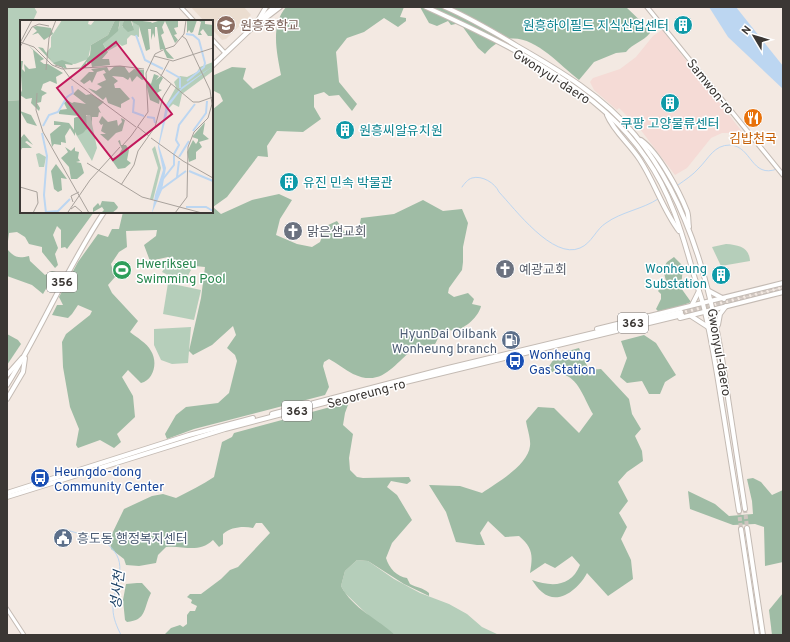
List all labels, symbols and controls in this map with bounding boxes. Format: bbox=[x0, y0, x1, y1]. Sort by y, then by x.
school or university icon: 원흥중학교 bbox=[215, 14, 237, 36]
building icon: 원흥하이필드 지식산업센터 bbox=[672, 14, 694, 36]
north arrow bbox=[734, 16, 774, 56]
place label: 원흥중학교 bbox=[240, 18, 300, 35]
place label: 원흥하이필드 지식산업센터 bbox=[522, 19, 669, 35]
inset map bbox=[20, 20, 213, 213]
text: N bbox=[739, 23, 755, 38]
street label: Gwonyul-daero bbox=[509, 47, 592, 109]
street label: Samwon-ro bbox=[682, 56, 737, 118]
building icon: 쿠팡 고양물류센터 bbox=[659, 92, 681, 114]
restaurant icon: 김밥천국 bbox=[742, 107, 764, 129]
place label: 쿠팡 고양물류센터 bbox=[621, 117, 719, 133]
building icon: 원흥씨알유치원 bbox=[334, 119, 356, 141]
place label: 원흥씨알유치원 bbox=[359, 124, 443, 140]
place label: 김밥천국 bbox=[729, 131, 777, 148]
building icon: 유진 민속 박물관 bbox=[278, 171, 300, 193]
place label: 유진 민속 박물관 bbox=[303, 176, 393, 192]
church icon: 맑은샘교회 bbox=[282, 220, 304, 242]
place label: 맑은샘교회 bbox=[307, 225, 367, 241]
place label: Hwerikseu Swimming Pool bbox=[136, 257, 226, 288]
church icon: 예광교회 bbox=[494, 258, 516, 280]
sports icon: Hwerikseu Swimming Pool bbox=[111, 259, 133, 281]
place label: Wonheung Substation bbox=[645, 262, 707, 293]
place label: 예광교회 bbox=[519, 263, 567, 279]
building icon: Wonheung Substation bbox=[710, 264, 732, 286]
road number: 356 bbox=[47, 272, 77, 292]
street label: Gwonyul-daero bbox=[702, 307, 734, 397]
road number: 363 bbox=[618, 313, 648, 333]
place label: HyunDai Oilbank Wonheung branch bbox=[392, 327, 497, 358]
fuel station icon: HyunDai Oilbank Wonheung branch bbox=[500, 329, 522, 351]
place label: Wonheung Gas Station bbox=[529, 348, 595, 379]
bus stop icon: Wonheung Gas Station bbox=[504, 350, 526, 372]
street label: Seooreung-ro bbox=[326, 377, 407, 413]
road number: 363 bbox=[282, 401, 312, 421]
place label: Heungdo-dong Community Center bbox=[54, 465, 164, 496]
bus stop icon: Heungdo-dong Community Center bbox=[29, 467, 51, 489]
public building icon: 흥도동 행정복지센터 bbox=[52, 527, 74, 549]
place label: 흥도동 행정복지센터 bbox=[77, 532, 188, 548]
water label: 성사천 bbox=[108, 569, 129, 610]

